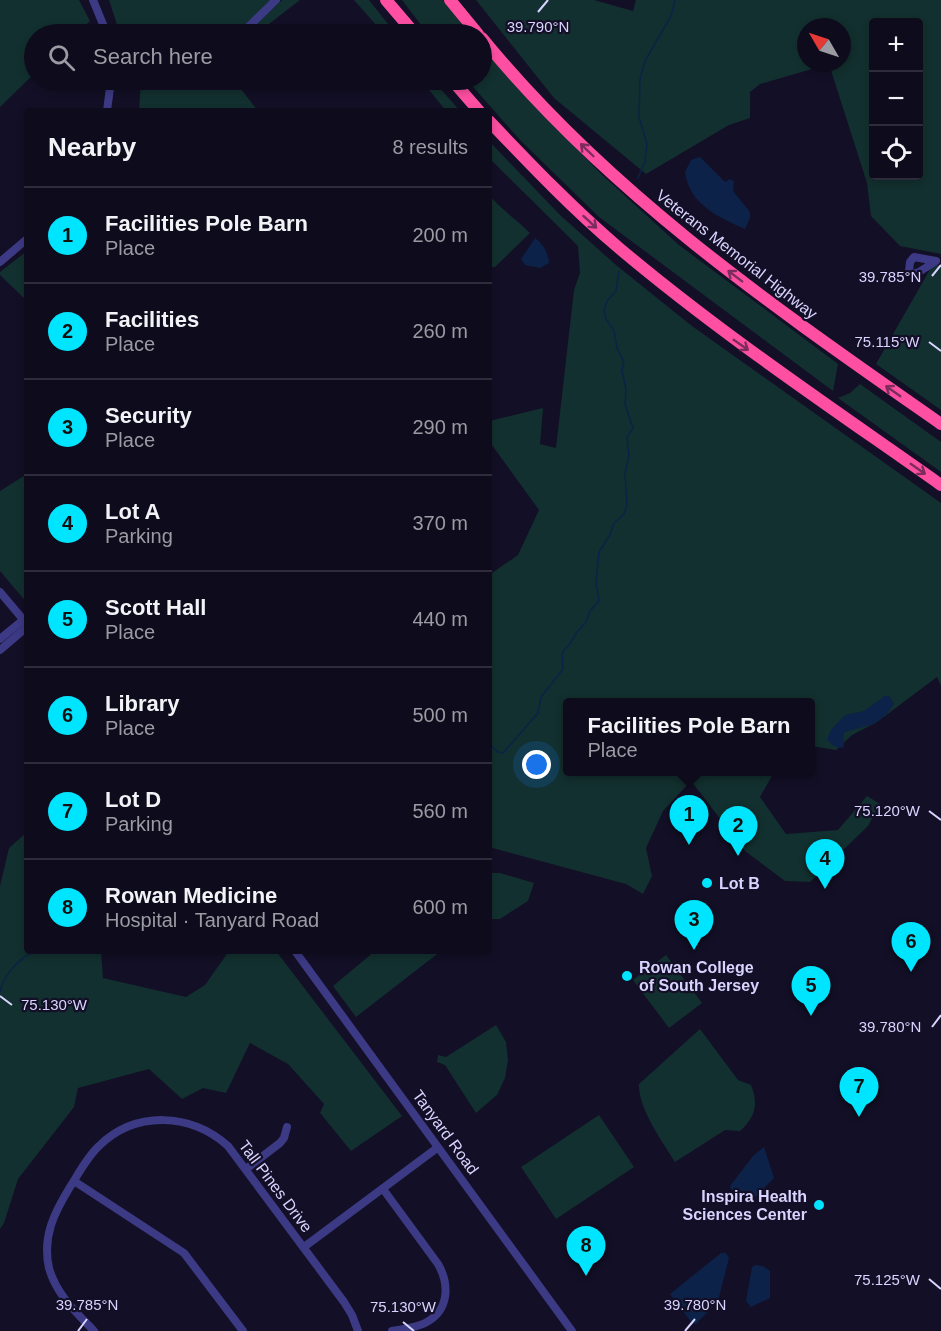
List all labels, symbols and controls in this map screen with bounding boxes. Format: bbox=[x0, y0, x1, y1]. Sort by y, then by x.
text: 39.790°N bbox=[507, 18, 569, 35]
north arrow bbox=[797, 18, 851, 72]
map controls bbox=[869, 18, 923, 180]
button: + bbox=[869, 18, 923, 72]
search box bbox=[24, 24, 492, 90]
icon: search bbox=[45, 41, 78, 74]
text: Search here bbox=[93, 44, 213, 69]
button: − bbox=[869, 72, 923, 126]
button: locate bbox=[869, 126, 923, 180]
text: Nearby bbox=[48, 132, 136, 162]
text: 8 results bbox=[392, 136, 468, 158]
one-way arrow bbox=[579, 143, 594, 157]
street label: Veterans Memorial Highway bbox=[653, 186, 820, 322]
text: Facilities Pole Barn bbox=[105, 211, 308, 236]
one-way arrow bbox=[582, 215, 597, 229]
text: 1 bbox=[62, 224, 73, 246]
text: 200 m bbox=[412, 224, 468, 246]
text: Place bbox=[105, 237, 155, 259]
text: 39.785°N bbox=[859, 268, 921, 285]
one-way arrow bbox=[727, 270, 743, 283]
text: Facilities bbox=[105, 307, 199, 332]
text: 2 bbox=[62, 320, 73, 342]
text: 260 m bbox=[412, 320, 468, 342]
text: Place bbox=[105, 333, 155, 355]
text: 75.115°W bbox=[855, 333, 920, 350]
one-way arrow bbox=[733, 339, 749, 351]
one-way arrow bbox=[885, 385, 902, 397]
text: Security bbox=[105, 403, 192, 428]
text: 3 bbox=[62, 416, 73, 438]
text: 290 m bbox=[412, 416, 468, 438]
text: Place bbox=[105, 429, 155, 451]
one-way arrow bbox=[909, 463, 925, 475]
text: Lot A bbox=[105, 499, 160, 524]
text: 4 bbox=[62, 512, 73, 534]
text: 370 m bbox=[412, 512, 468, 534]
text: Parking bbox=[105, 525, 173, 547]
text: Scott Hall bbox=[105, 595, 206, 620]
text: 5 bbox=[62, 608, 73, 630]
text: 440 m bbox=[412, 608, 468, 630]
text: Place bbox=[105, 621, 155, 643]
text: Library bbox=[105, 691, 180, 716]
popup bbox=[563, 698, 815, 776]
text: 6 bbox=[62, 704, 73, 726]
text: 500 m bbox=[412, 704, 468, 726]
text: Facilities Pole Barn bbox=[588, 713, 790, 738]
text: Place bbox=[105, 717, 155, 739]
text: Place bbox=[588, 739, 638, 761]
your location bbox=[522, 750, 551, 779]
text: Lot D bbox=[105, 787, 161, 812]
pin: 1 bbox=[670, 796, 708, 845]
text: 7 bbox=[62, 800, 73, 822]
text: 560 m bbox=[412, 800, 468, 822]
text: 75.120°W bbox=[854, 802, 921, 819]
pin: 2 bbox=[718, 806, 758, 856]
text: Parking bbox=[105, 813, 173, 835]
pin: 4 bbox=[806, 840, 844, 889]
place label: Lot B bbox=[719, 875, 760, 892]
marker: Lot B bbox=[700, 876, 714, 890]
text: Rowan Medicine bbox=[105, 883, 277, 908]
text: 8 bbox=[62, 896, 73, 918]
text: 600 m bbox=[412, 896, 468, 918]
pin: 3 bbox=[674, 900, 714, 950]
text: Hospital · Tanyard Road bbox=[105, 909, 319, 931]
pin: 6 bbox=[892, 922, 930, 972]
place label: Rowan College of South Jersey bbox=[639, 959, 759, 994]
pin: 5 bbox=[792, 966, 830, 1016]
marker: Rowan College of South Jersey bbox=[620, 969, 634, 983]
text: 75.130°W bbox=[21, 996, 88, 1013]
text: 39.780°N bbox=[859, 1018, 921, 1035]
pin: 7 bbox=[840, 1068, 878, 1117]
street label: Tanyard Road bbox=[409, 1087, 482, 1178]
street label: Tall Pines Drive bbox=[236, 1137, 316, 1236]
place label: Inspira Health Sciences Center bbox=[682, 1188, 807, 1223]
marker: Inspira Health Sciences Center bbox=[812, 1198, 826, 1212]
pin: 8 bbox=[566, 1226, 606, 1276]
text: 75.125°W bbox=[854, 1271, 921, 1288]
text: 39.785°N bbox=[56, 1296, 118, 1313]
text: 39.780°N bbox=[664, 1296, 726, 1313]
text: 75.130°W bbox=[370, 1298, 437, 1315]

